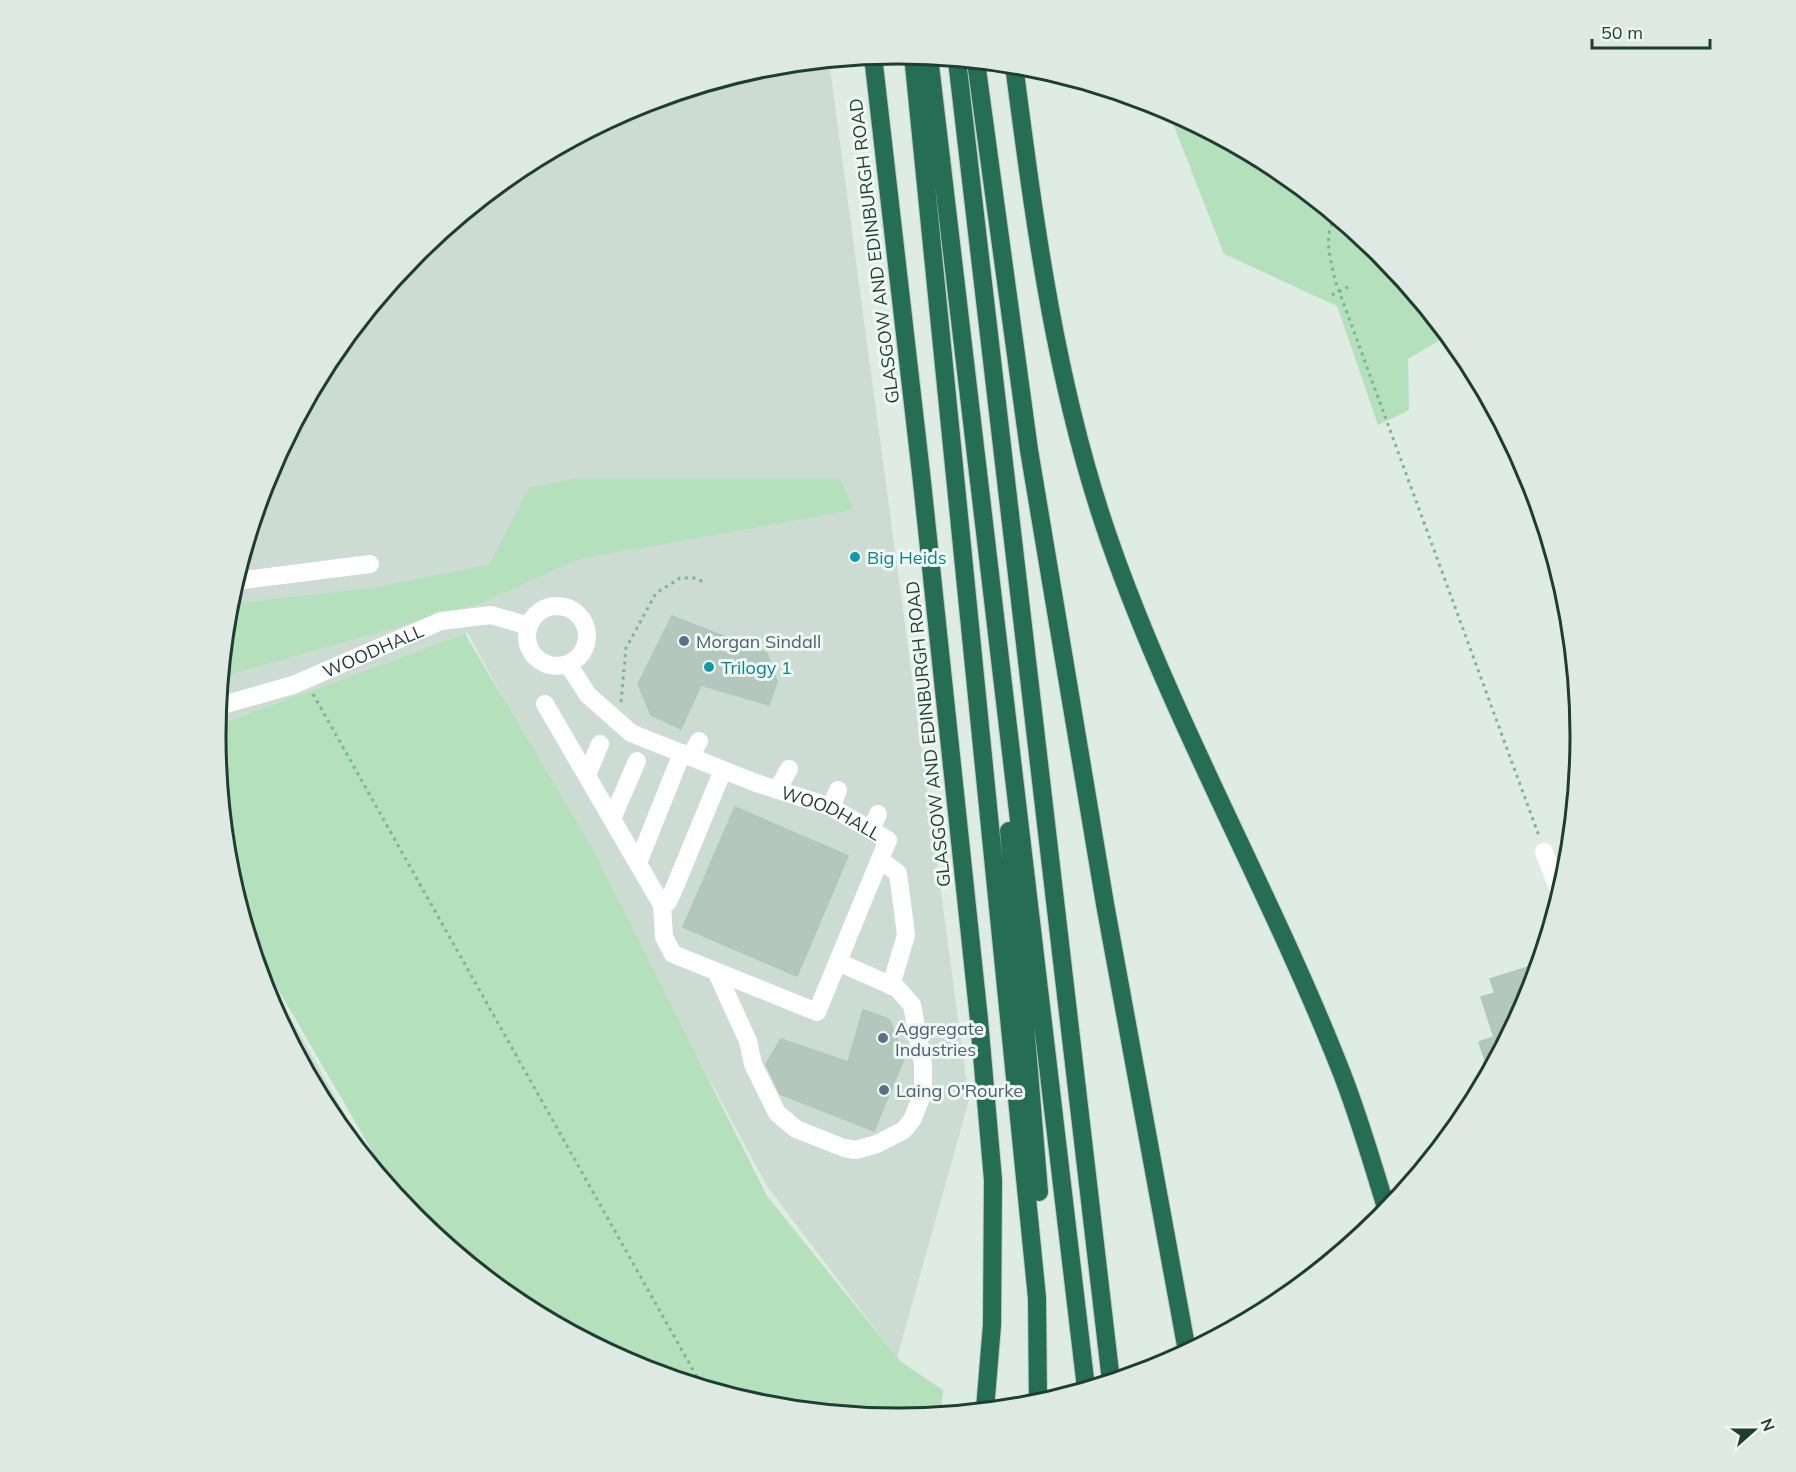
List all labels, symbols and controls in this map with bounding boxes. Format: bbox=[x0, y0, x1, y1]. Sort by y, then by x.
scale bar bbox=[1592, 12, 1710, 50]
text: 50 m bbox=[1601, 21, 1643, 44]
street label: GLASGOW AND EDINBURGH ROAD bbox=[844, 97, 904, 405]
place label: Big Heids bbox=[867, 546, 947, 569]
marker: Big Heids bbox=[848, 550, 862, 564]
street label: GLASGOW AND EDINBURGH ROAD bbox=[900, 580, 956, 888]
street label: WOODHALL bbox=[319, 618, 427, 682]
place label: Morgan Sindall bbox=[696, 630, 821, 653]
marker: Morgan Sindall bbox=[677, 634, 691, 648]
place label: Trilogy 1 bbox=[721, 656, 792, 679]
marker: Trilogy 1 bbox=[702, 660, 716, 674]
street label: WOODHALL bbox=[778, 780, 886, 845]
place label: Aggregate Industries bbox=[895, 1017, 984, 1061]
marker: Aggregate Industries bbox=[876, 1031, 890, 1045]
place label: Laing O'Rourke bbox=[896, 1079, 1023, 1102]
marker: Laing O'Rourke bbox=[877, 1083, 891, 1097]
north arrow bbox=[1724, 1400, 1784, 1460]
text: N bbox=[1757, 1415, 1780, 1434]

